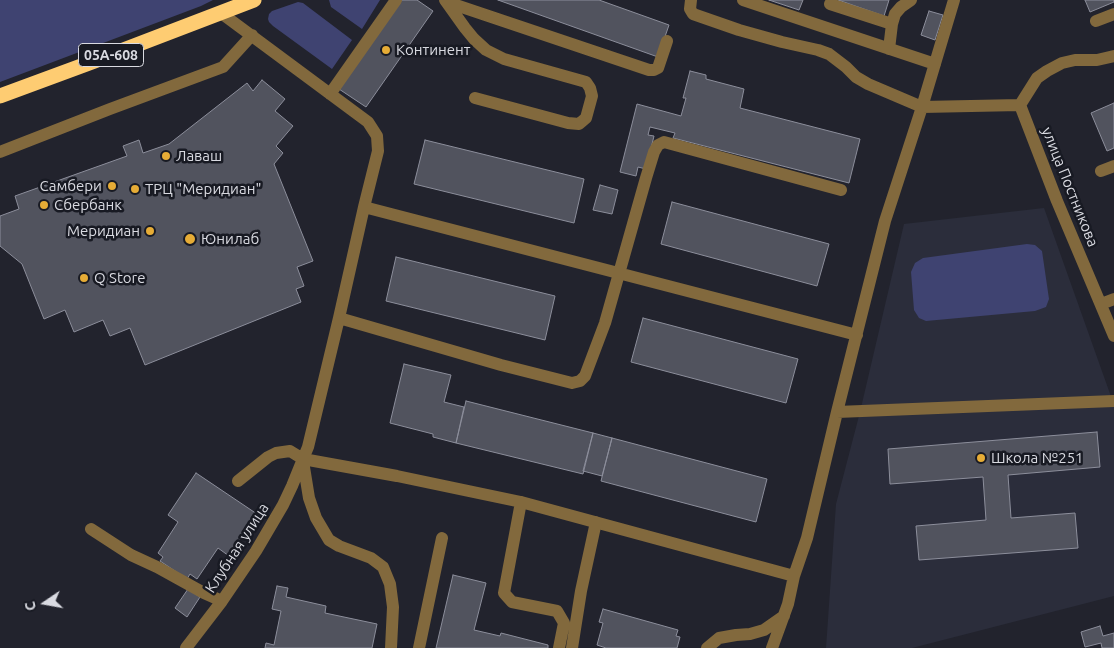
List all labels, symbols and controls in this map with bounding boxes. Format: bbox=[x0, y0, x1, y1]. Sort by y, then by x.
place label: Континент bbox=[396, 41, 470, 59]
road number: 05А-608 bbox=[78, 44, 144, 66]
marker: Континент bbox=[380, 44, 392, 56]
street label: улица Постникова bbox=[1038, 125, 1102, 249]
place label: Лаваш bbox=[176, 147, 222, 165]
marker: Лаваш bbox=[160, 150, 172, 162]
place label: Самбери bbox=[39, 177, 102, 195]
marker: Самбери bbox=[106, 180, 118, 192]
place label: ТРЦ "Меридиан" bbox=[145, 180, 261, 198]
marker: ТРЦ "Меридиан" bbox=[129, 183, 141, 195]
place label: Сбербанк bbox=[54, 196, 122, 214]
marker: Сбербанк bbox=[38, 199, 50, 211]
place label: Меридиан bbox=[67, 222, 140, 240]
marker: Меридиан bbox=[144, 225, 156, 237]
place label: Юнилаб bbox=[201, 230, 259, 248]
marker: Юнилаб bbox=[183, 232, 197, 246]
place label: Q Store bbox=[94, 269, 146, 287]
marker: Q Store bbox=[78, 272, 90, 284]
place label: Школа №251 bbox=[991, 449, 1084, 467]
marker: Школа №251 bbox=[975, 452, 987, 464]
street label: Клубная улица bbox=[201, 500, 273, 596]
north arrow bbox=[20, 578, 70, 628]
text: С bbox=[22, 600, 39, 612]

